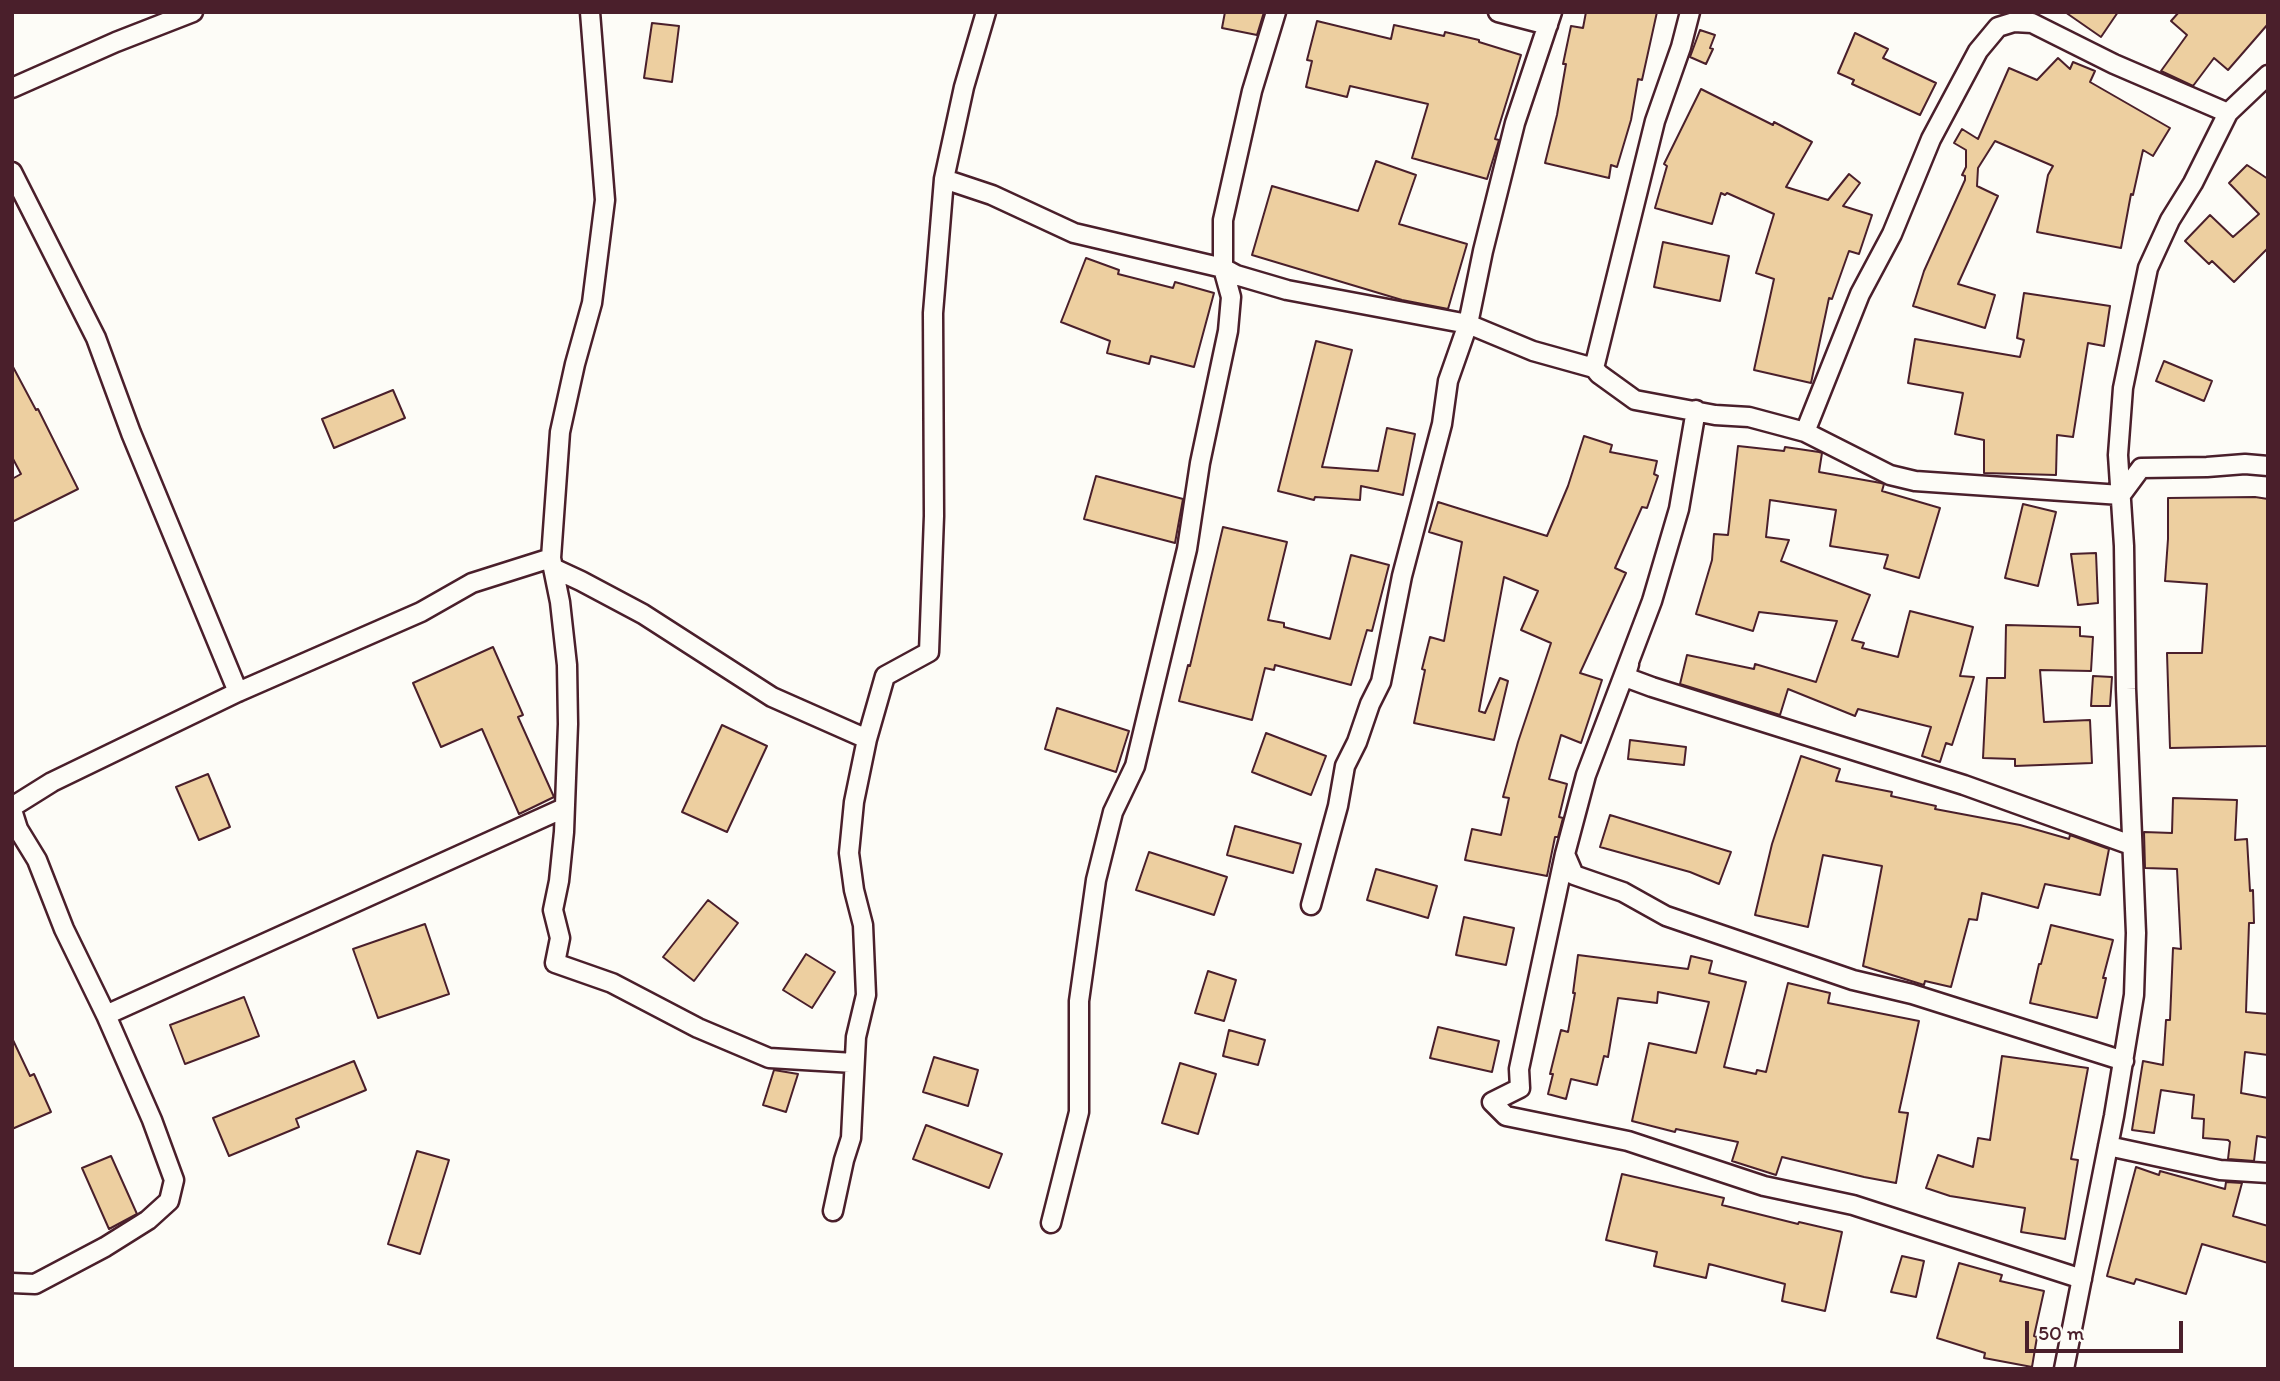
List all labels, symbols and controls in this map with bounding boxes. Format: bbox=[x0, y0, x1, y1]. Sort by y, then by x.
scale bar bbox=[2028, 1308, 2186, 1352]
text: 50 m bbox=[2038, 1320, 2084, 1345]

